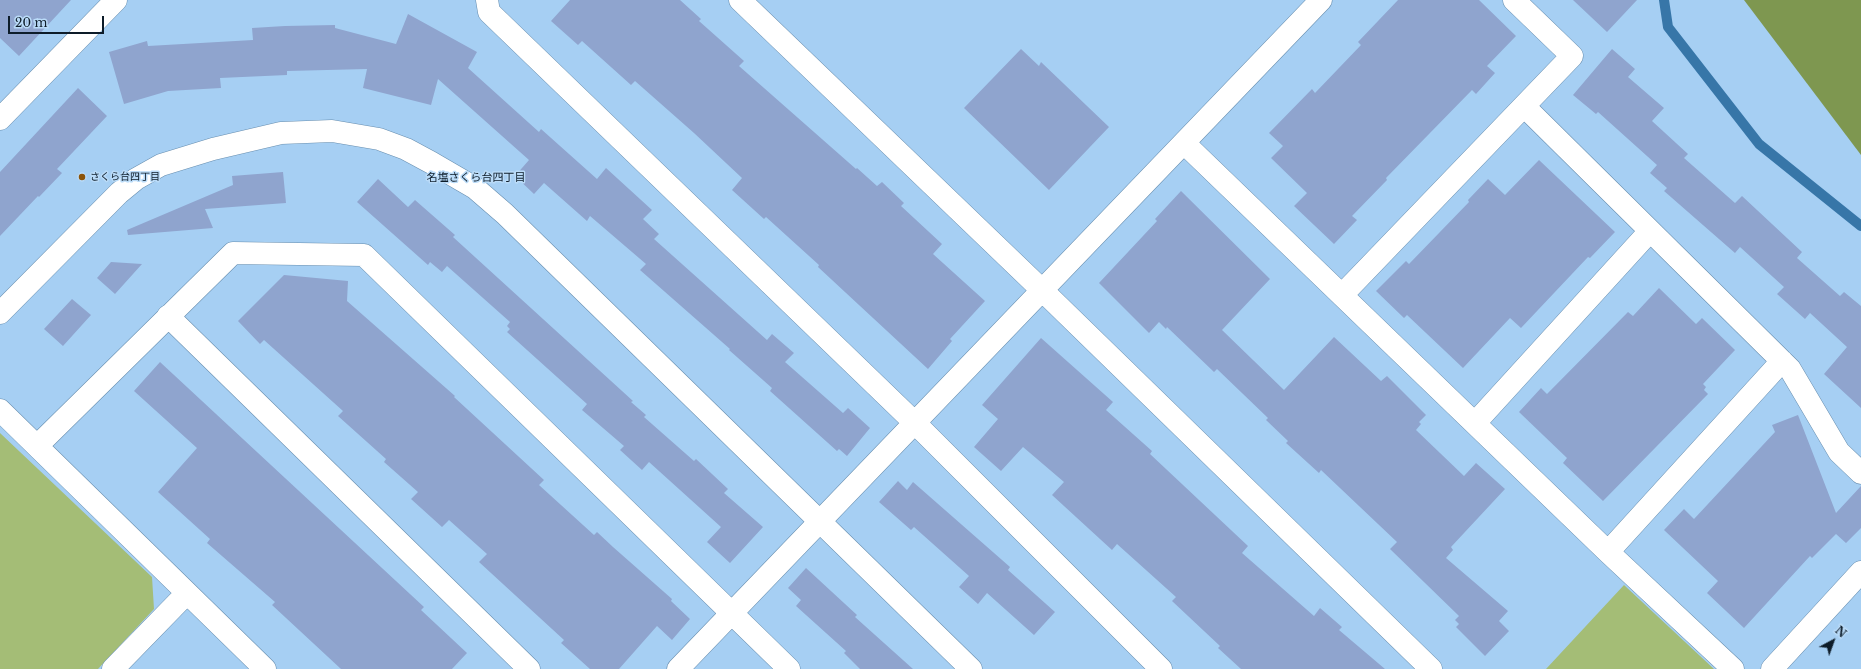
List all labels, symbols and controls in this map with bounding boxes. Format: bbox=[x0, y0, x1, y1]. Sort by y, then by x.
scale bar bbox=[10, 8, 106, 34]
text: 20 m bbox=[15, 15, 47, 30]
place label: さくら台四丁目 bbox=[90, 171, 160, 183]
district label: 名塩さくら台四丁目 bbox=[427, 171, 525, 185]
marker: さくら台四丁目 bbox=[77, 172, 87, 182]
north arrow bbox=[1813, 621, 1853, 661]
text: N bbox=[1832, 623, 1849, 641]

